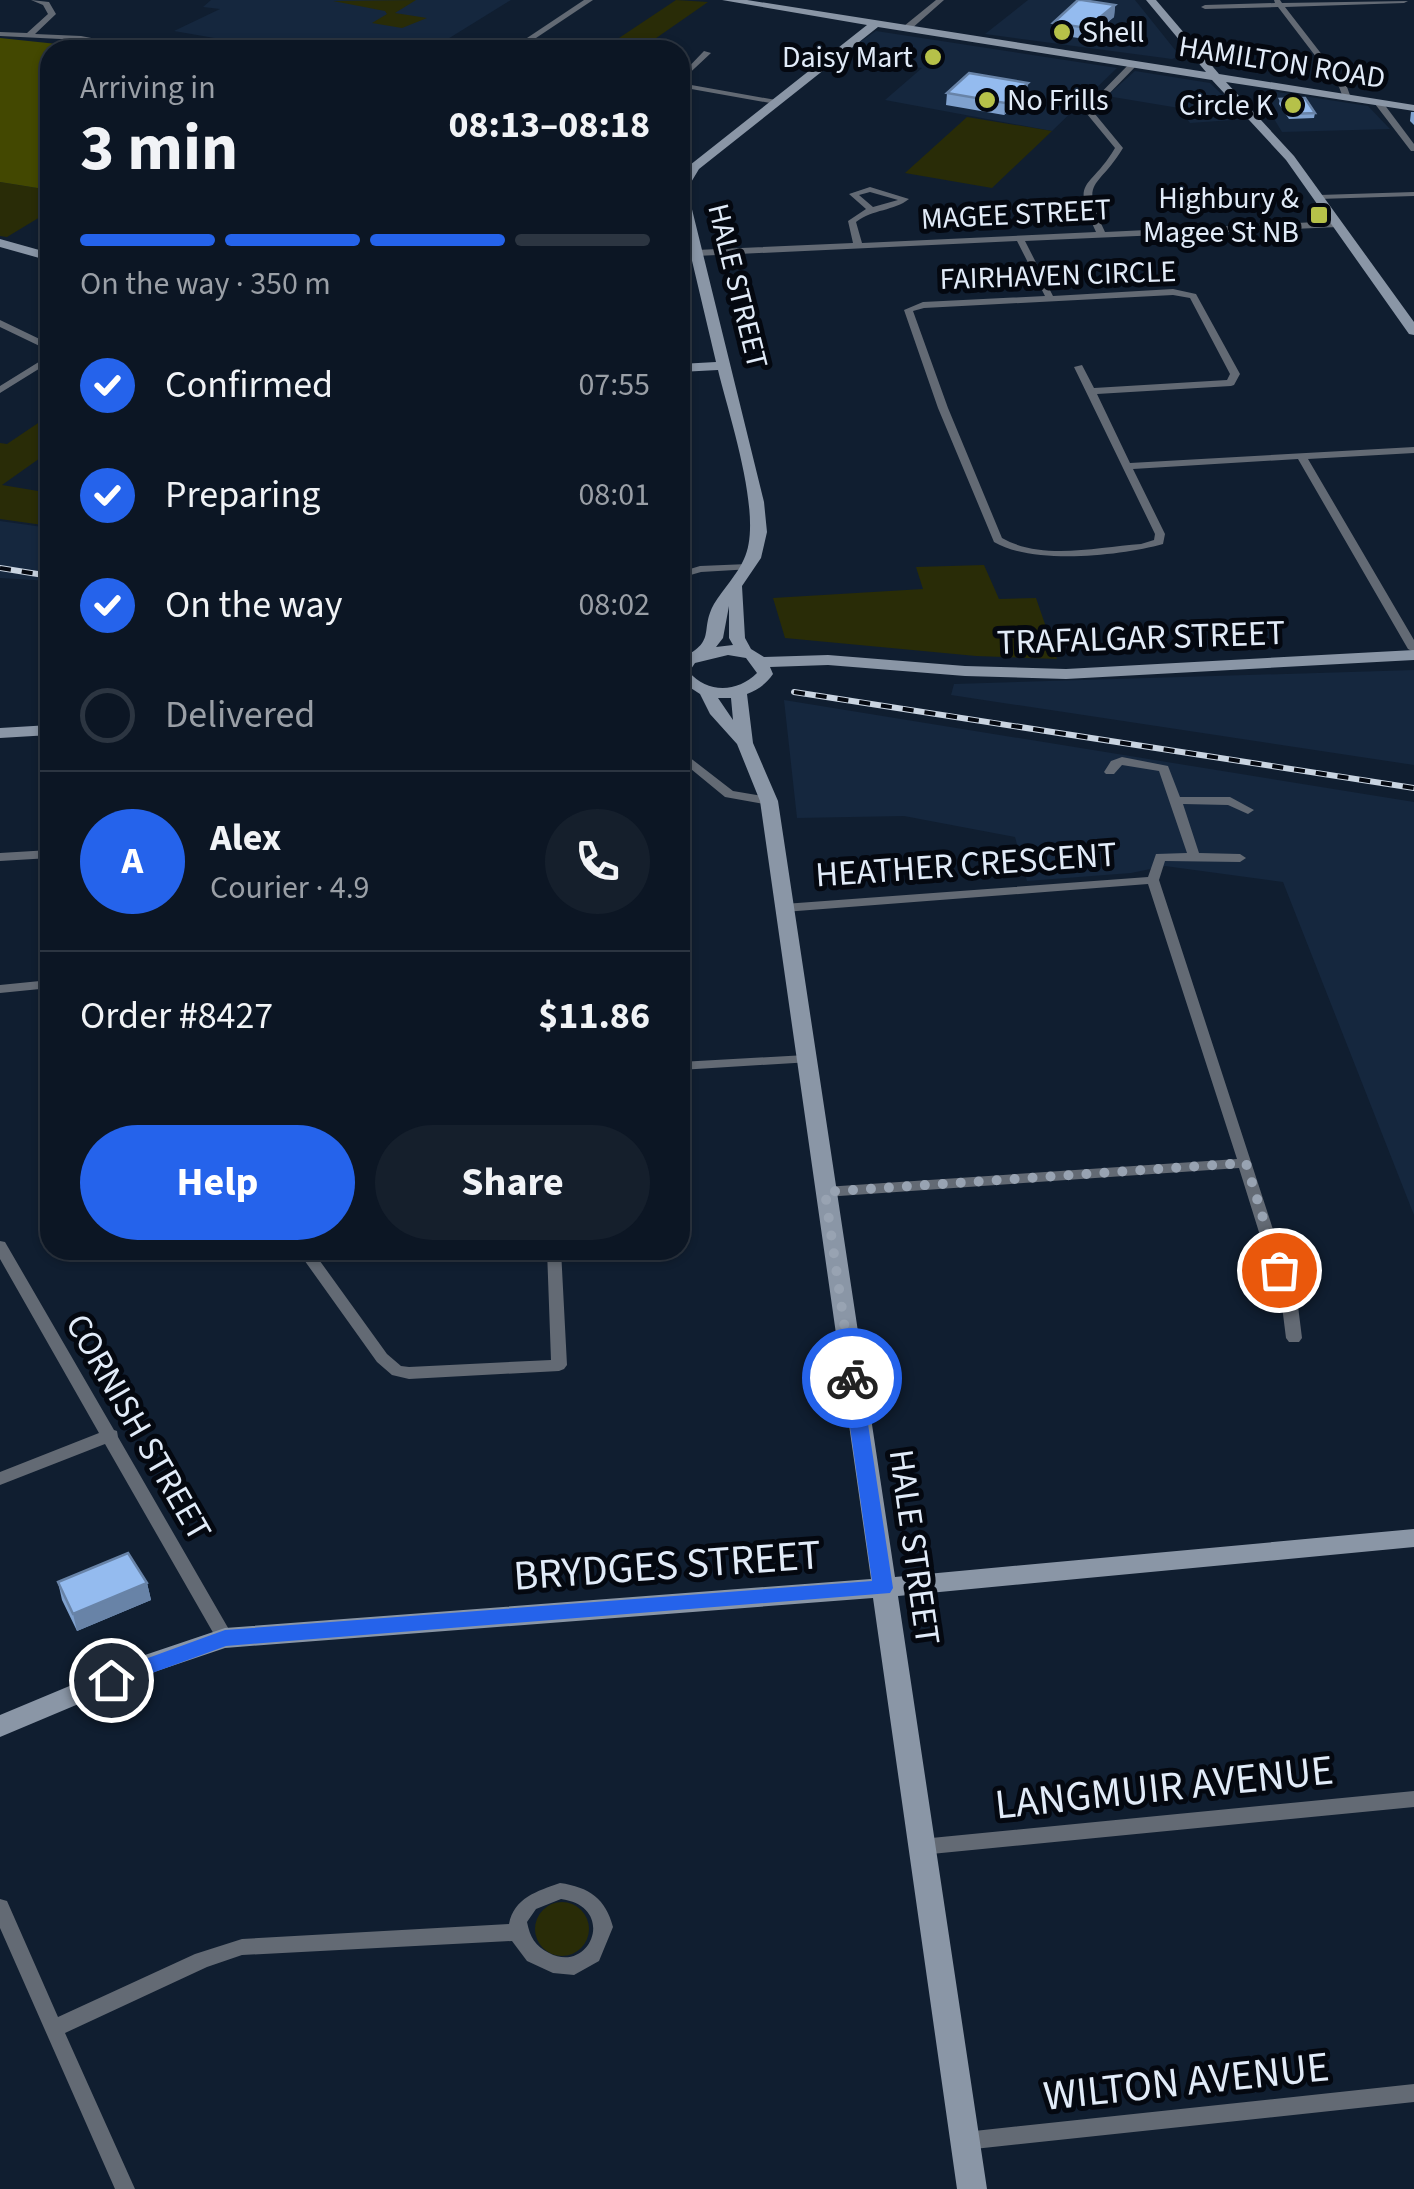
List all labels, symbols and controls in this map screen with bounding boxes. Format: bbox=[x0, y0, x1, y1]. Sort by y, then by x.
place label: Shell bbox=[1082, 11, 1145, 54]
marker: Shell bbox=[1051, 21, 1073, 43]
street label: HAMILTON ROAD bbox=[1176, 25, 1388, 100]
place label: Daisy Mart bbox=[782, 36, 913, 79]
marker: Daisy Mart bbox=[922, 46, 944, 68]
text: Arriving in bbox=[80, 65, 216, 111]
place label: No Frills bbox=[1007, 79, 1109, 122]
place label: Circle K bbox=[1179, 84, 1274, 127]
marker: No Frills bbox=[976, 89, 998, 111]
marker: Circle K bbox=[1282, 94, 1304, 116]
text: 08:13–08:18 bbox=[448, 98, 650, 152]
text: 3 min bbox=[80, 102, 238, 195]
place label: Highbury & Magee St NB bbox=[1143, 177, 1299, 254]
street label: MAGEE STREET bbox=[920, 188, 1112, 241]
street label: HALE STREET bbox=[696, 199, 779, 373]
marker: Highbury & Magee St NB bbox=[1308, 204, 1330, 226]
street label: FAIRHAVEN CIRCLE bbox=[939, 250, 1177, 301]
text: On the way · 350 m bbox=[80, 261, 331, 307]
icon: check bbox=[80, 358, 135, 413]
text: Confirmed bbox=[165, 358, 333, 412]
text: 07:55 bbox=[578, 362, 650, 408]
icon: check bbox=[80, 468, 135, 523]
text: Preparing bbox=[165, 468, 320, 522]
text: 08:01 bbox=[578, 472, 650, 518]
icon: check bbox=[80, 578, 135, 633]
text: On the way bbox=[165, 578, 342, 632]
text: 08:02 bbox=[578, 582, 650, 628]
street label: TRAFALGAR STREET bbox=[996, 608, 1286, 668]
text: Delivered bbox=[165, 688, 315, 742]
button: phone bbox=[545, 809, 650, 914]
text: Alex bbox=[210, 811, 281, 865]
street label: HEATHER CRESCENT bbox=[814, 830, 1119, 900]
text: A bbox=[122, 834, 143, 888]
text: Courier · 4.9 bbox=[210, 865, 370, 911]
text: Order #8427 bbox=[80, 989, 273, 1043]
text: $11.86 bbox=[538, 989, 650, 1043]
button: Help bbox=[80, 1125, 355, 1240]
button: Share bbox=[375, 1125, 650, 1240]
pin bbox=[1237, 1228, 1322, 1313]
icon: bag bbox=[1252, 1243, 1307, 1298]
street label: CORNISH STREET bbox=[53, 1305, 223, 1550]
courier bbox=[802, 1328, 902, 1428]
icon: bike bbox=[825, 1351, 880, 1406]
street label: HALE STREET bbox=[876, 1446, 952, 1648]
street label: BRYDGES STREET bbox=[511, 1525, 823, 1607]
pin bbox=[69, 1638, 154, 1723]
icon: home bbox=[84, 1653, 139, 1708]
street label: LANGMUIR AVENUE bbox=[992, 1740, 1336, 1836]
street label: WILTON AVENUE bbox=[1040, 2037, 1332, 2127]

